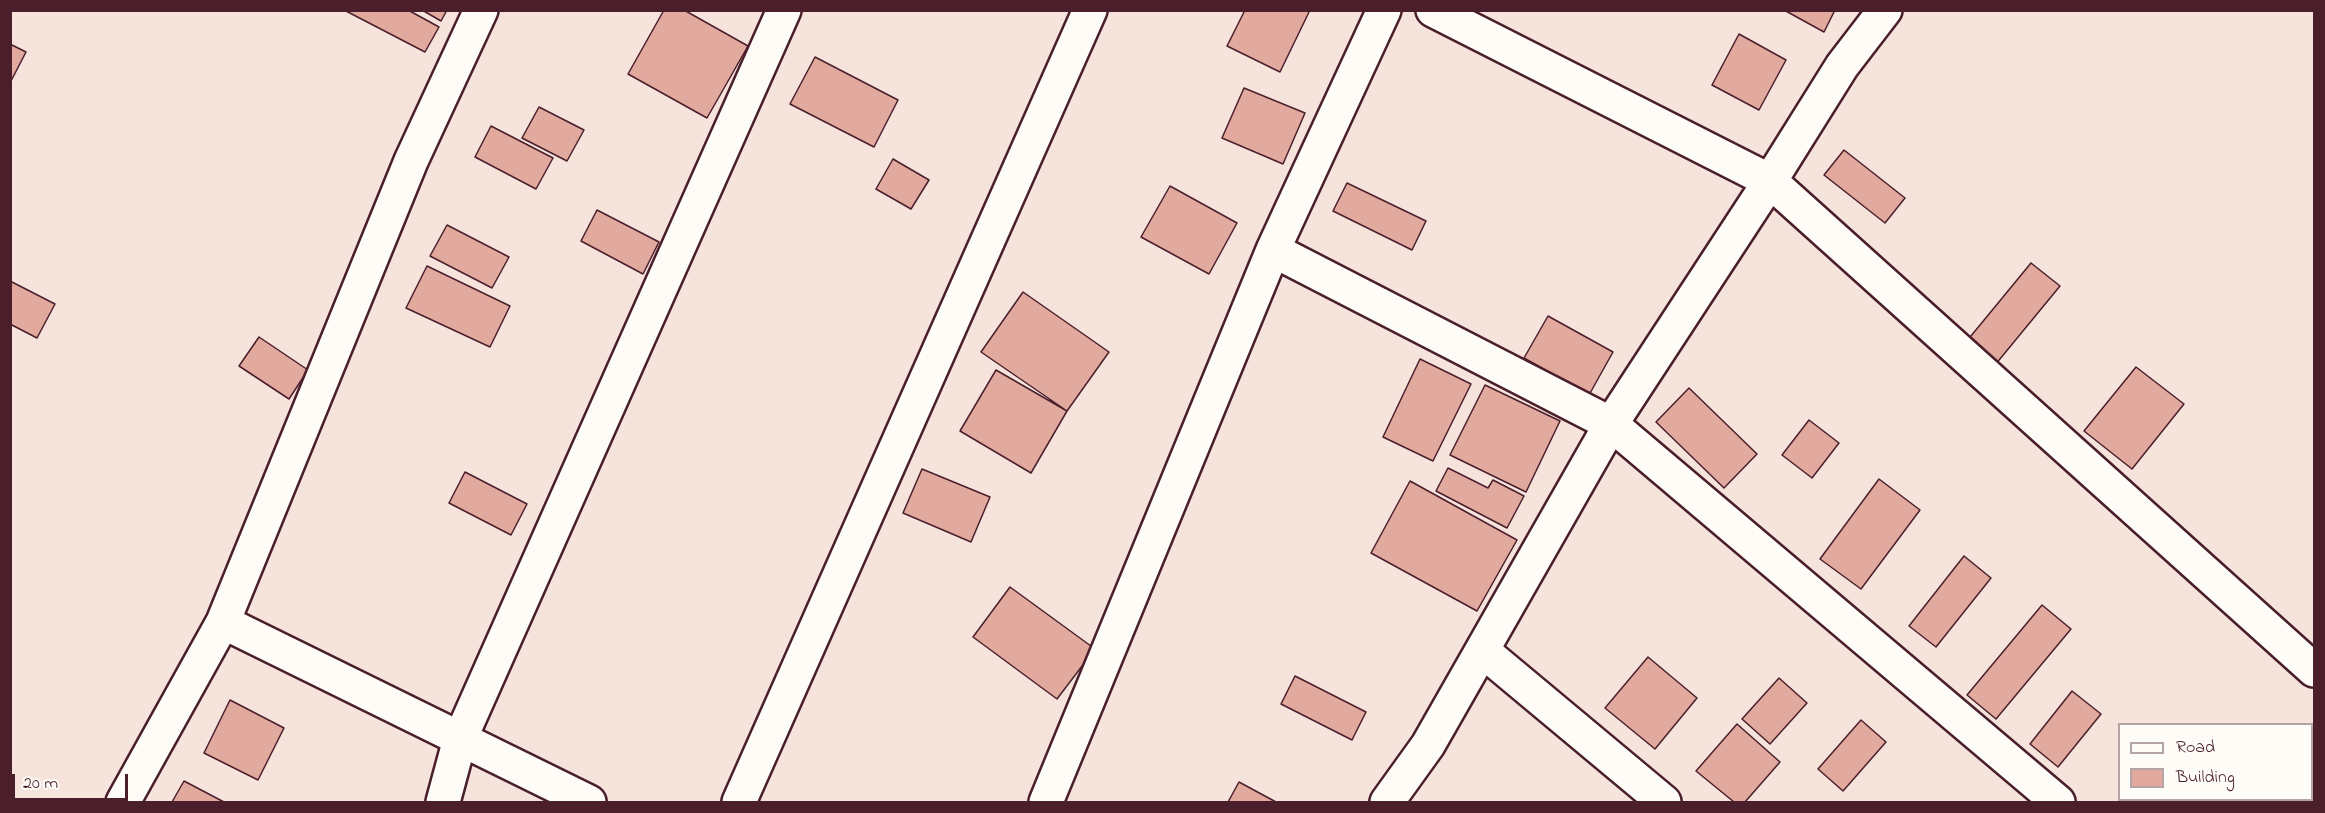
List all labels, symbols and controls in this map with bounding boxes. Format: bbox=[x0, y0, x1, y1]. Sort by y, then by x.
legend bbox=[2118, 723, 2313, 801]
text: Road bbox=[2176, 735, 2215, 761]
scale bar bbox=[15, 762, 130, 800]
text: Building bbox=[2176, 765, 2235, 791]
text: 20 m bbox=[23, 771, 58, 797]

